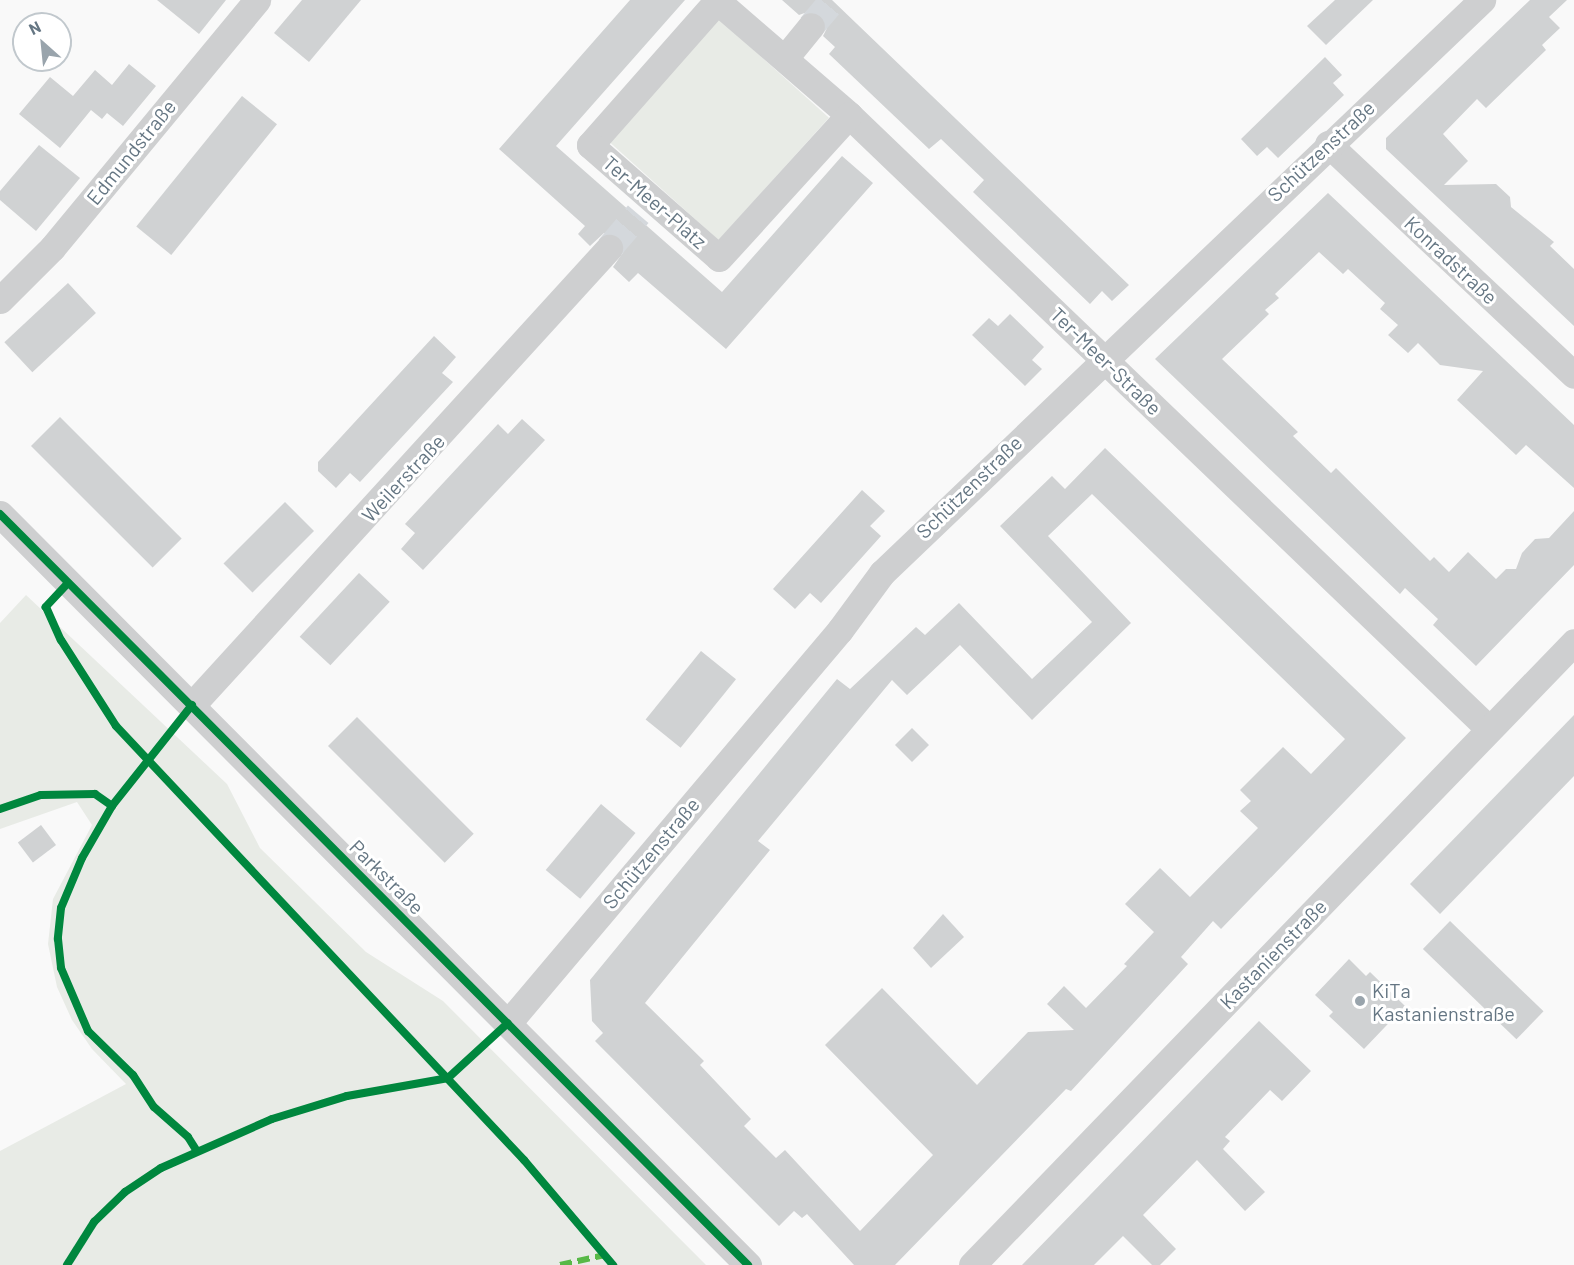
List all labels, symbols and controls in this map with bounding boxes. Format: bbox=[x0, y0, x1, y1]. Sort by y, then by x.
north arrow bbox=[12, 12, 72, 72]
text: N bbox=[25, 16, 44, 38]
street label: Edmundstraße bbox=[81, 95, 181, 209]
street label: Schützenstraße bbox=[1263, 95, 1379, 207]
street label: Ter-Meer-Platz bbox=[598, 151, 712, 253]
street label: Konradstraße bbox=[1400, 211, 1502, 309]
street label: Ter-Meer-Straße bbox=[1046, 302, 1166, 420]
street label: Weilerstraße bbox=[356, 429, 450, 527]
street label: Schützenstraße bbox=[911, 431, 1027, 543]
street label: Schützenstraße bbox=[598, 793, 704, 913]
street label: Parkstraße bbox=[345, 835, 429, 919]
street label: Kastanienstraße bbox=[1215, 894, 1331, 1014]
place label: KiTa Kastanienstraße bbox=[1372, 978, 1515, 1025]
marker: KiTa Kastanienstraße bbox=[1353, 994, 1367, 1008]

